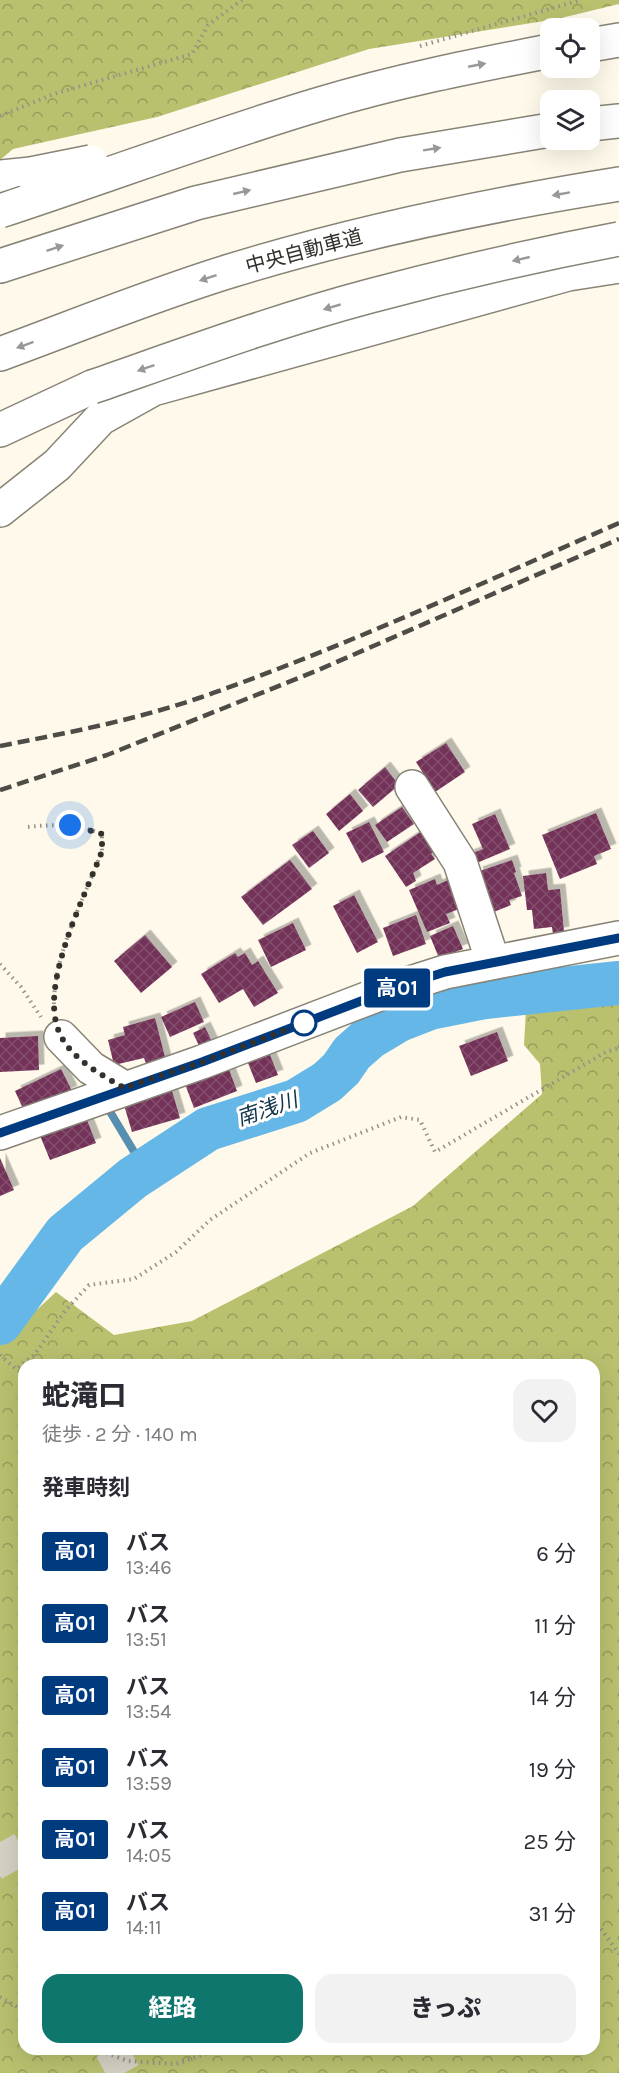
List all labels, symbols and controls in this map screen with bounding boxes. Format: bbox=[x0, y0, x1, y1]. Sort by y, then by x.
map controls bbox=[540, 18, 600, 150]
button: locate bbox=[540, 18, 600, 78]
one-way arrow bbox=[468, 60, 487, 69]
button: layers bbox=[540, 90, 600, 150]
one-way arrow bbox=[423, 145, 442, 154]
one-way arrow bbox=[233, 187, 252, 196]
one-way arrow bbox=[552, 190, 571, 199]
street label: 中央自動車道 bbox=[243, 225, 365, 278]
one-way arrow bbox=[46, 243, 64, 252]
one-way arrow bbox=[511, 255, 530, 265]
one-way arrow bbox=[199, 274, 217, 283]
one-way arrow bbox=[323, 303, 341, 312]
one-way arrow bbox=[16, 340, 34, 350]
one-way arrow bbox=[137, 364, 155, 374]
your location bbox=[55, 810, 85, 840]
line badge: 高01 bbox=[362, 968, 432, 1008]
text: 高01 bbox=[376, 976, 418, 1000]
unlabelled marker bbox=[291, 1010, 317, 1036]
water label: 南浅川 bbox=[233, 1087, 303, 1131]
text: 蛇滝口 bbox=[42, 1379, 126, 1412]
button: heart bbox=[513, 1379, 576, 1442]
text: 徒歩 · 2 分 · 140 m bbox=[42, 1423, 198, 1446]
text: 発車時刻 bbox=[42, 1475, 130, 1501]
text: バス bbox=[126, 1530, 170, 1556]
text: 高01 bbox=[54, 1539, 96, 1563]
text: 6 分 bbox=[536, 1541, 576, 1567]
text: 13:46 bbox=[126, 1556, 172, 1579]
text: バス bbox=[126, 1602, 170, 1628]
text: 高01 bbox=[54, 1611, 96, 1635]
text: 11 分 bbox=[534, 1613, 576, 1639]
text: 13:51 bbox=[126, 1628, 167, 1651]
text: バス bbox=[126, 1674, 170, 1700]
text: 高01 bbox=[54, 1683, 96, 1707]
text: 14 分 bbox=[529, 1685, 576, 1711]
text: 13:54 bbox=[126, 1700, 172, 1723]
text: バス bbox=[126, 1746, 170, 1772]
text: 高01 bbox=[54, 1755, 96, 1779]
text: 19 分 bbox=[529, 1757, 576, 1783]
text: 13:59 bbox=[126, 1772, 172, 1795]
text: バス bbox=[126, 1818, 170, 1844]
text: 高01 bbox=[54, 1827, 96, 1851]
text: 25 分 bbox=[524, 1829, 576, 1855]
text: 14:05 bbox=[126, 1844, 172, 1867]
text: バス bbox=[126, 1890, 170, 1916]
text: 高01 bbox=[54, 1899, 96, 1923]
text: 31 分 bbox=[529, 1901, 576, 1927]
text: 14:11 bbox=[126, 1916, 162, 1939]
button: 経路 bbox=[42, 1974, 303, 2043]
button: きっぷ bbox=[315, 1974, 576, 2043]

